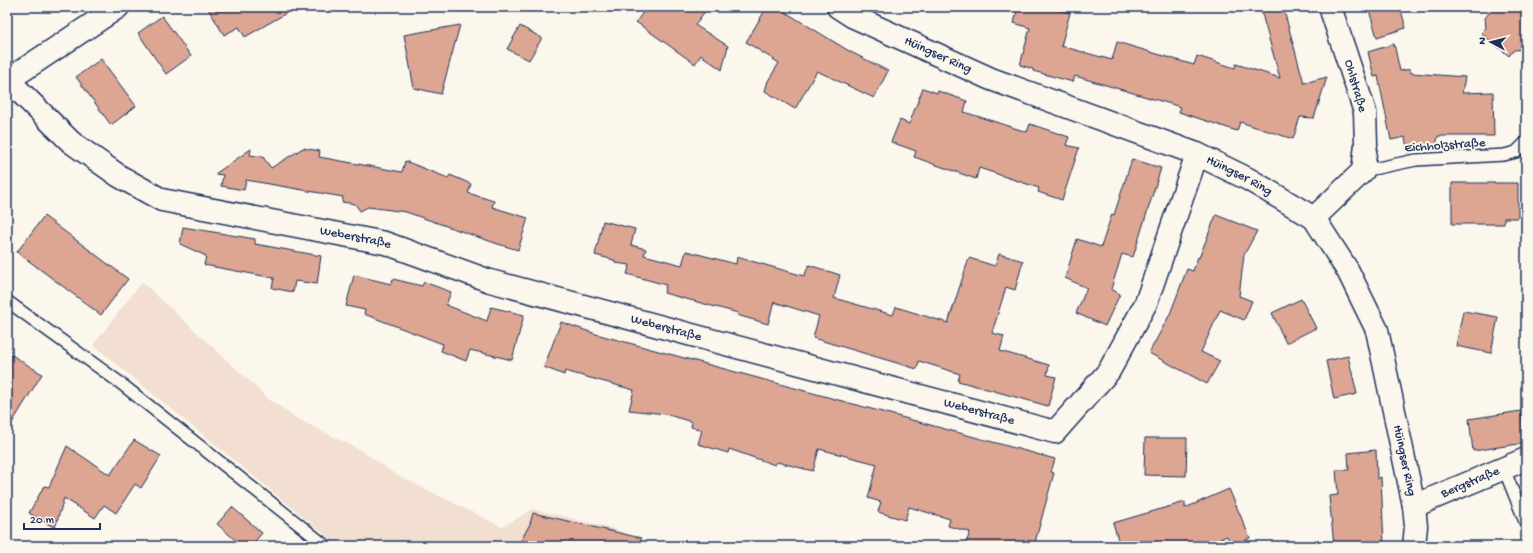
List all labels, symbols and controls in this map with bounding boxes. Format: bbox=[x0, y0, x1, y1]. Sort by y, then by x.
north arrow bbox=[1471, 22, 1511, 62]
street label: Hüingser Ring bbox=[902, 33, 974, 77]
text: N bbox=[1477, 37, 1489, 45]
street label: Ohlstraße bbox=[1340, 58, 1370, 114]
street label: Eichholzstraße bbox=[1404, 136, 1486, 156]
street label: Hüingser Ring bbox=[1204, 152, 1275, 199]
street label: Weberstraße bbox=[319, 223, 394, 252]
street label: Weberstraße bbox=[629, 311, 703, 345]
street label: Weberstraße bbox=[942, 395, 1016, 428]
street label: Hüingser Ring bbox=[1390, 424, 1419, 497]
street label: Bergstraße bbox=[1438, 463, 1502, 502]
scale bar bbox=[24, 505, 100, 531]
text: 20 m bbox=[30, 514, 55, 528]

